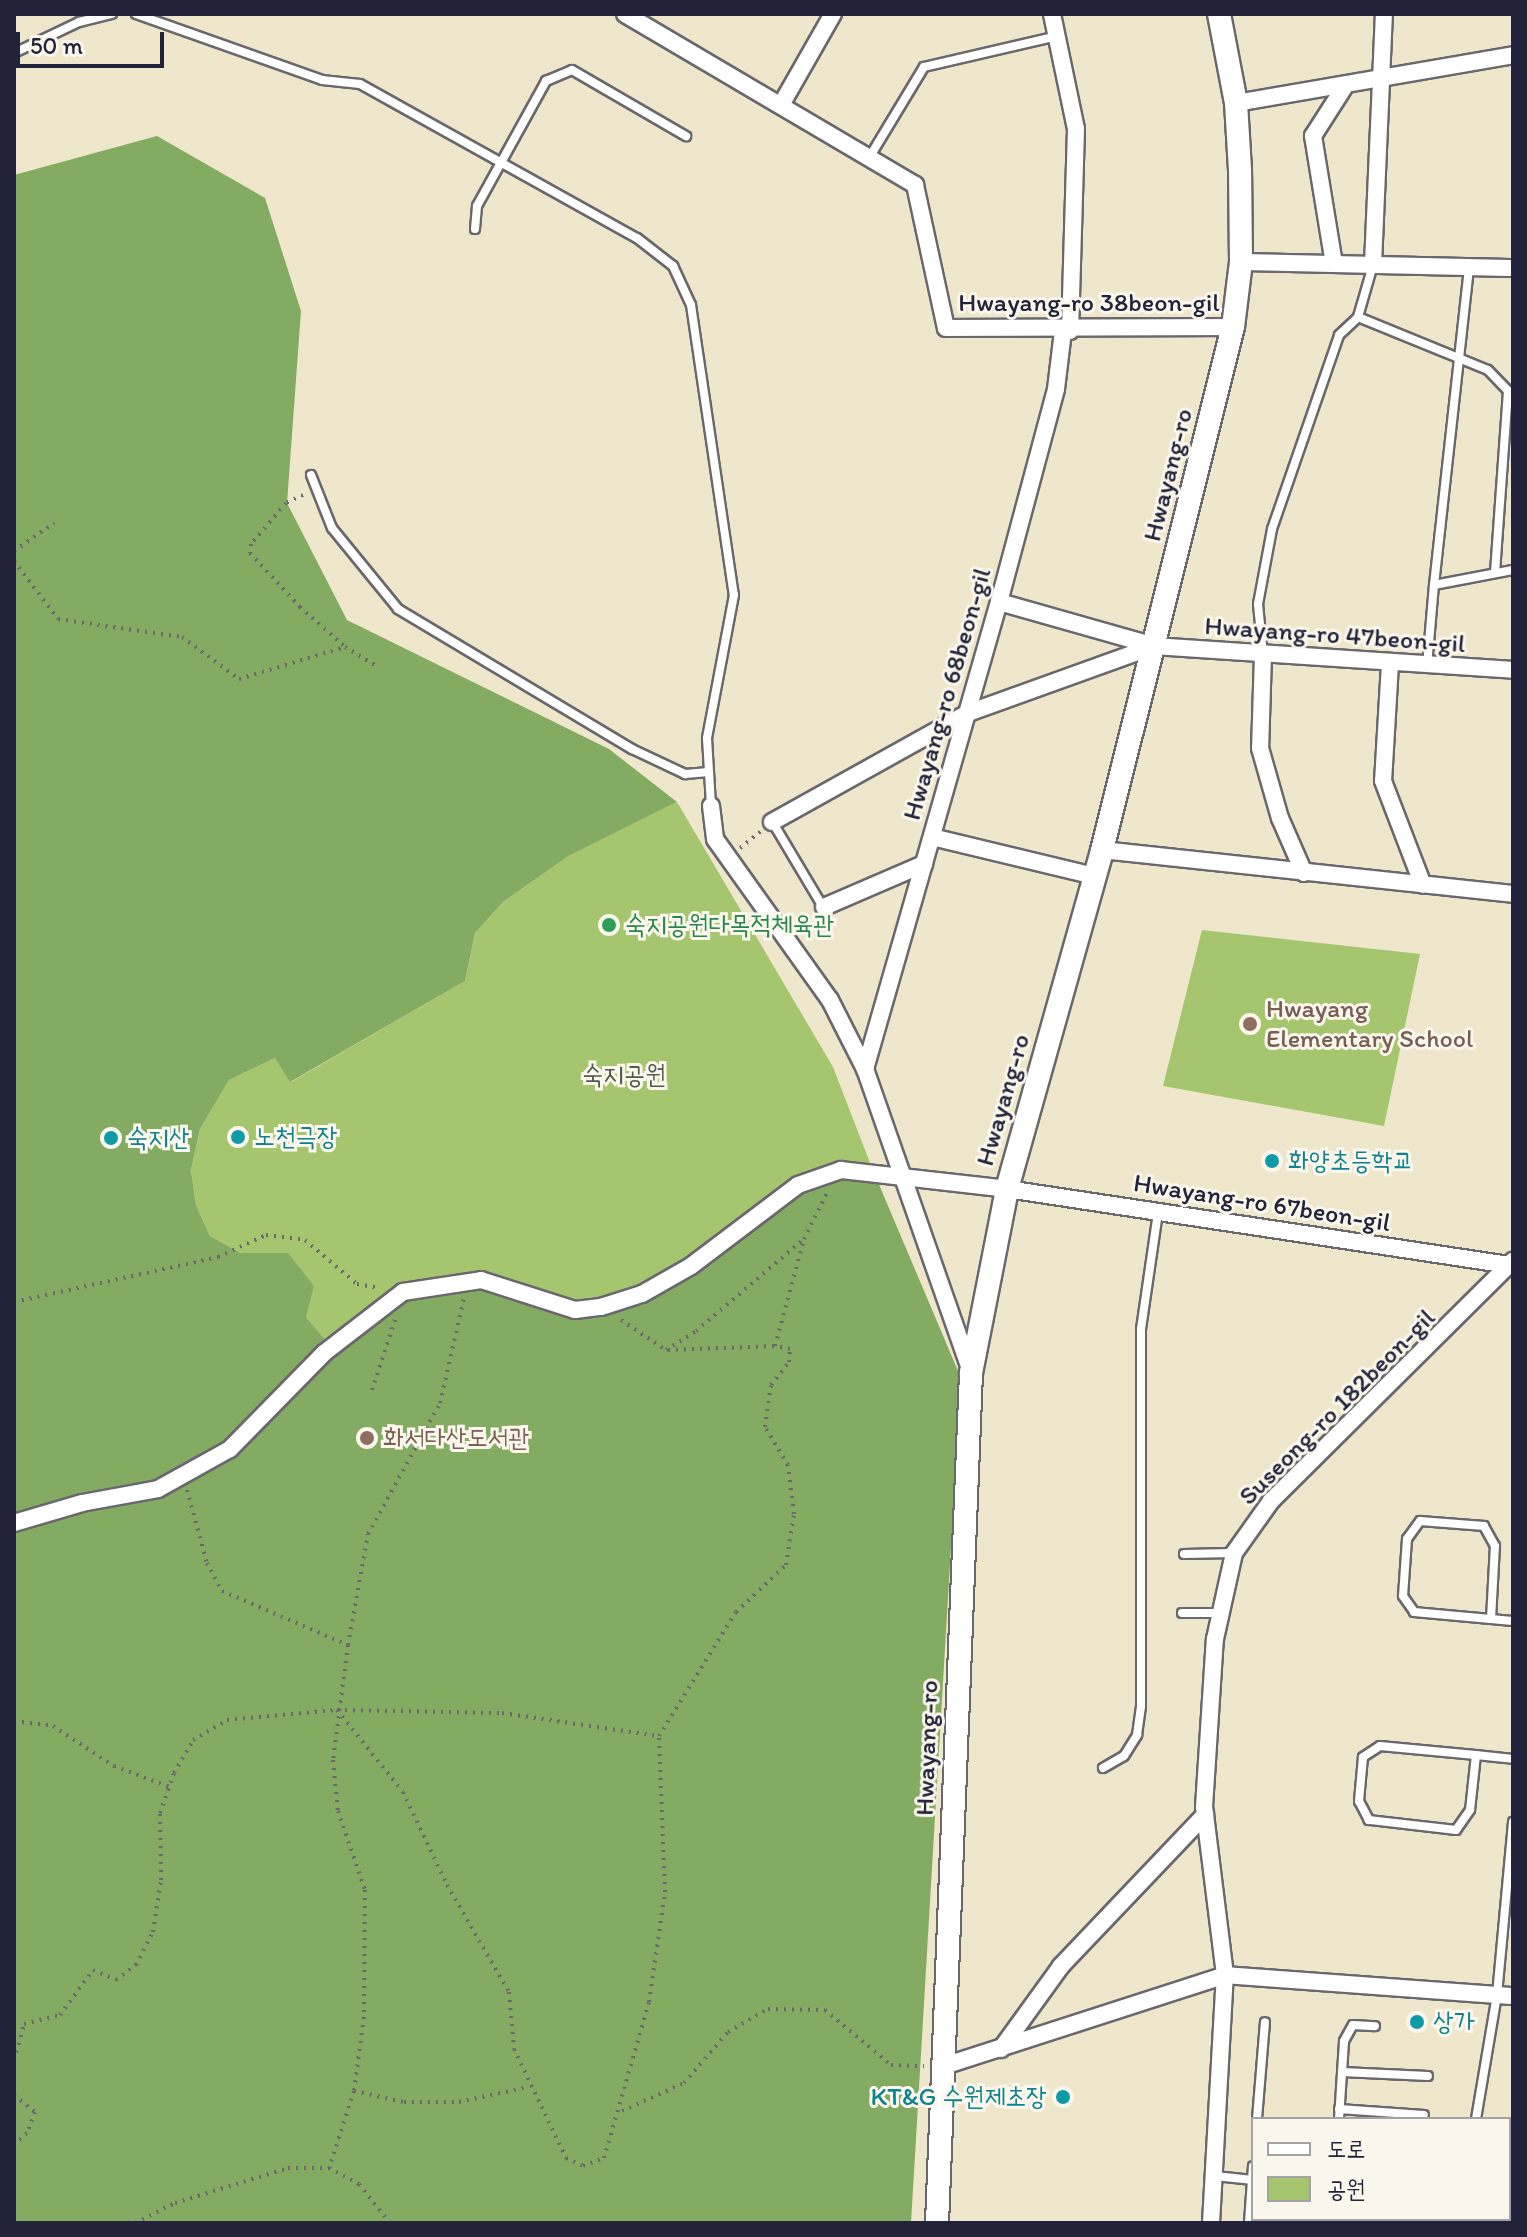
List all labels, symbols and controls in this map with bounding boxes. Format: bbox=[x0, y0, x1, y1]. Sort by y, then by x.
scale bar bbox=[20, 16, 168, 66]
text: 50 m bbox=[30, 31, 83, 60]
street label: Hwayang-ro 38beon-gil bbox=[959, 287, 1219, 319]
street label: Hwayang-ro bbox=[1136, 405, 1200, 545]
street label: Hwayang-ro 68beon-gil bbox=[896, 565, 998, 823]
street label: Hwayang-ro 47beon-gil bbox=[1204, 610, 1466, 660]
place label: 숙지공원다목적체육관 bbox=[625, 909, 834, 941]
marker: 숙지공원다목적체육관 bbox=[600, 916, 618, 934]
place label: Hwayang Elementary School bbox=[1266, 993, 1473, 1054]
marker: Hwayang Elementary School bbox=[1241, 1015, 1259, 1033]
street label: Hwayang-ro bbox=[969, 1031, 1037, 1169]
park label: 숙지공원 bbox=[582, 1059, 666, 1091]
place label: 노천극장 bbox=[254, 1121, 338, 1153]
place label: 숙지산 bbox=[127, 1122, 190, 1154]
marker: 노천극장 bbox=[229, 1128, 247, 1146]
marker: 숙지산 bbox=[102, 1129, 120, 1147]
place label: 화양초등학교 bbox=[1288, 1145, 1414, 1177]
marker: 화양초등학교 bbox=[1263, 1152, 1281, 1170]
street label: Hwayang-ro 67beon-gil bbox=[1132, 1167, 1392, 1239]
street label: Suseong-ro 182beon-gil bbox=[1233, 1303, 1441, 1511]
place label: 화서다산도서관 bbox=[383, 1422, 529, 1454]
marker: 화서다산도서관 bbox=[358, 1429, 376, 1447]
street label: Hwayang-ro bbox=[909, 1680, 945, 1816]
place label: 상가 bbox=[1433, 2006, 1475, 2038]
marker: 상가 bbox=[1408, 2013, 1426, 2031]
place label: KT&G 수원제초장 bbox=[871, 2081, 1047, 2113]
marker: KT&G 수원제초장 bbox=[1054, 2088, 1072, 2106]
legend bbox=[1251, 2117, 1511, 2221]
text: 도로 bbox=[1327, 2134, 1366, 2163]
text: 공원 bbox=[1327, 2174, 1366, 2203]

